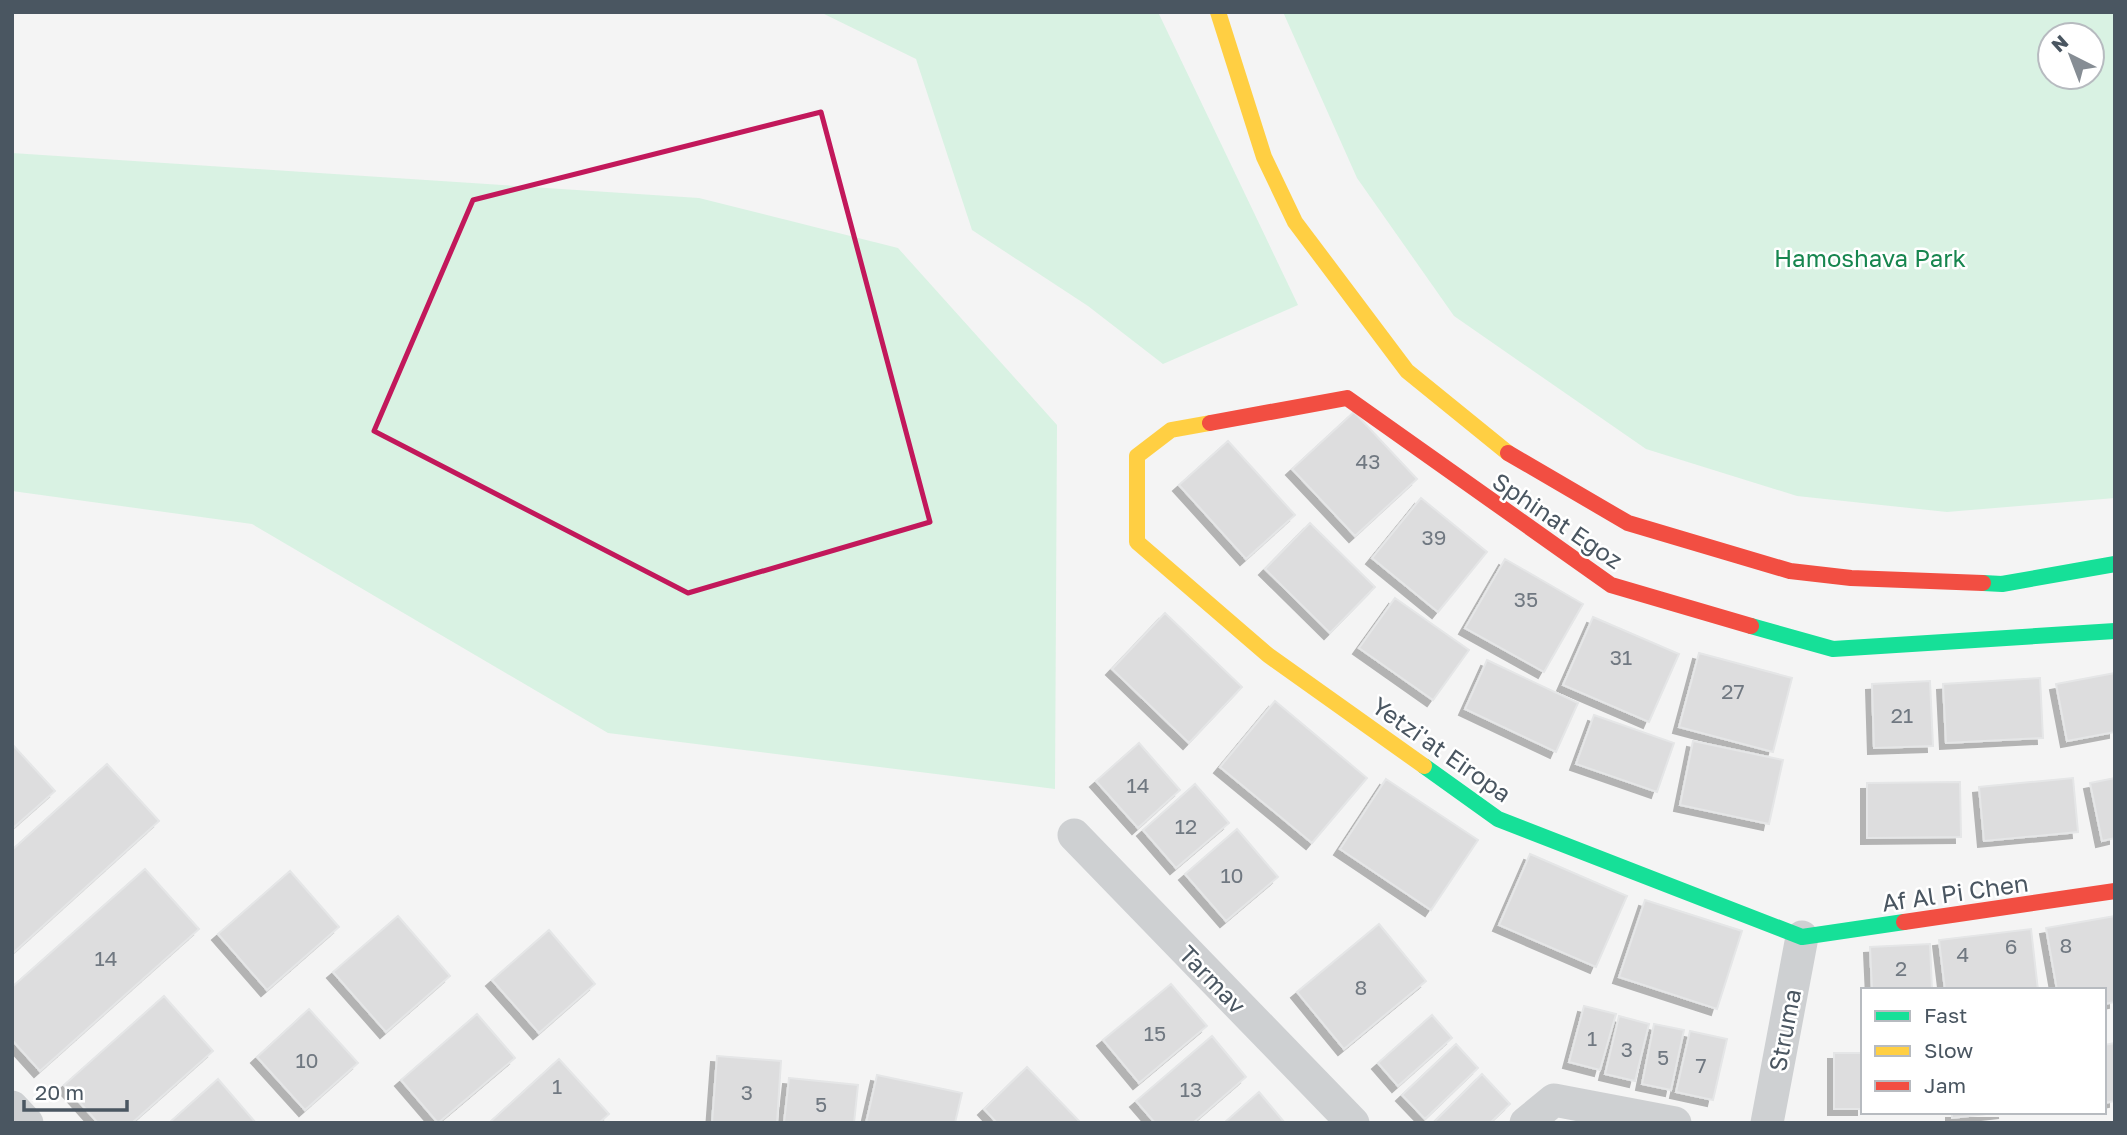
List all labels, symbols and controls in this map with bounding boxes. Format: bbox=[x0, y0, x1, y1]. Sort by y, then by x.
north arrow bbox=[2036, 21, 2106, 91]
text: N bbox=[2046, 30, 2072, 56]
park label: Hamoshava Park bbox=[1774, 243, 1966, 272]
house number: 43 bbox=[1355, 448, 1381, 474]
street label: Sphinat Egoz bbox=[1487, 466, 1629, 574]
house number: 39 bbox=[1422, 524, 1447, 550]
house number: 35 bbox=[1514, 586, 1538, 612]
house number: 31 bbox=[1610, 644, 1632, 670]
house number: 27 bbox=[1721, 678, 1745, 704]
street label: Yetzi'at Eiropa bbox=[1367, 690, 1517, 808]
house number: 21 bbox=[1891, 702, 1913, 728]
house number: 14 bbox=[1127, 772, 1150, 798]
house number: 12 bbox=[1175, 813, 1197, 839]
house number: 10 bbox=[1220, 862, 1244, 888]
street label: Af Al Pi Chen bbox=[1880, 867, 2030, 917]
house number: 8 bbox=[2060, 932, 2072, 958]
house number: 6 bbox=[2005, 933, 2017, 959]
street label: Tarmav bbox=[1174, 939, 1252, 1019]
house number: 4 bbox=[1957, 941, 1969, 967]
house number: 14 bbox=[95, 945, 118, 971]
house number: 2 bbox=[1895, 955, 1907, 981]
house number: 8 bbox=[1355, 974, 1367, 1000]
street label: Struma bbox=[1762, 986, 1806, 1074]
legend bbox=[1861, 988, 2106, 1114]
text: Fast bbox=[1924, 1002, 1967, 1028]
house number: 15 bbox=[1144, 1020, 1166, 1046]
house number: 1 bbox=[1587, 1025, 1597, 1051]
house number: 3 bbox=[1621, 1036, 1633, 1062]
text: Slow bbox=[1924, 1037, 1973, 1063]
house number: 5 bbox=[1657, 1044, 1669, 1070]
house number: 10 bbox=[295, 1047, 319, 1073]
house number: 7 bbox=[1695, 1052, 1707, 1078]
scale bar bbox=[24, 1068, 128, 1112]
text: Jam bbox=[1924, 1072, 1966, 1098]
house number: 1 bbox=[552, 1073, 562, 1099]
house number: 13 bbox=[1180, 1076, 1202, 1102]
text: 20 m bbox=[35, 1079, 84, 1105]
house number: 3 bbox=[741, 1079, 753, 1105]
house number: 5 bbox=[815, 1091, 827, 1117]

